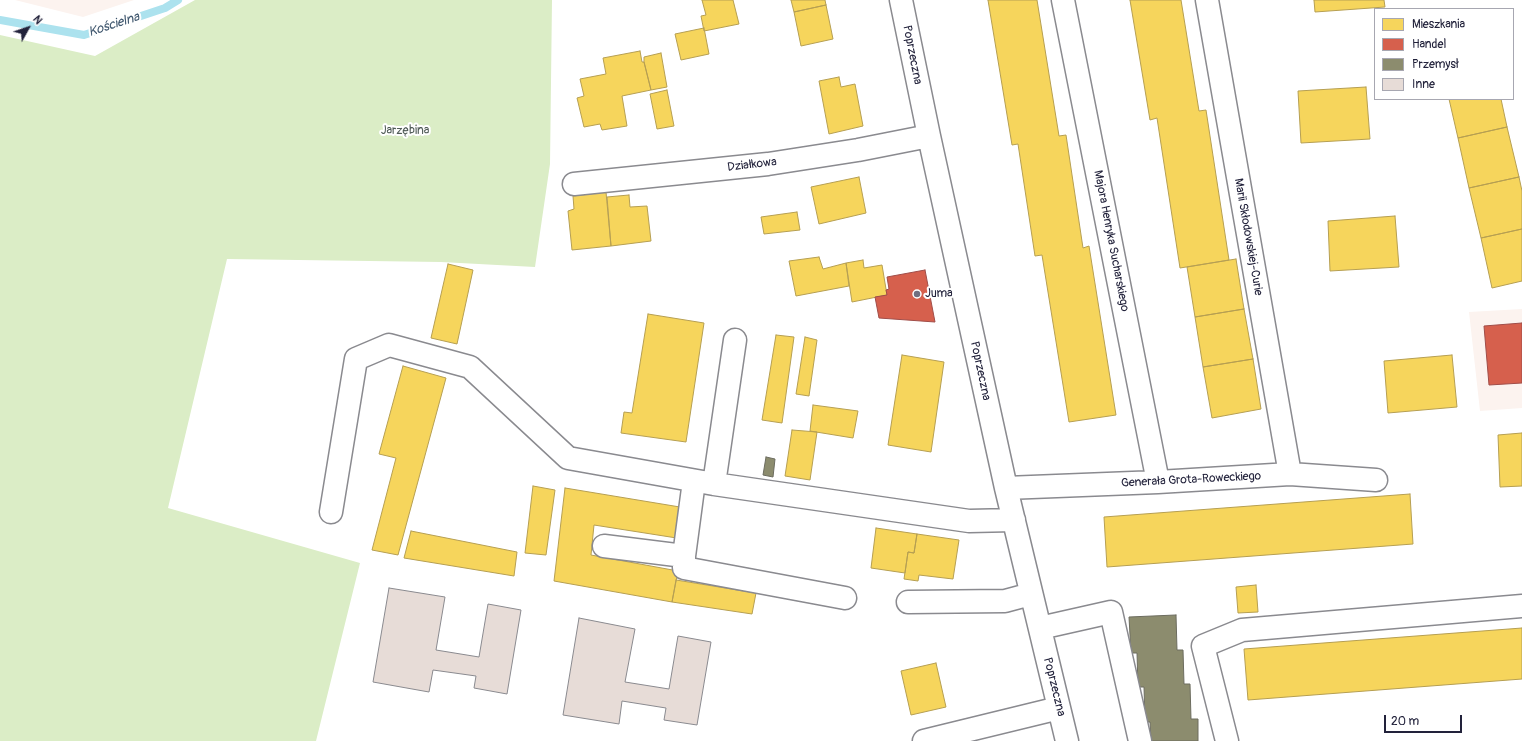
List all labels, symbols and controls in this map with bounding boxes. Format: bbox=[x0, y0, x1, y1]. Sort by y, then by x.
north arrow bbox=[8, 8, 48, 48]
legend bbox=[1374, 8, 1514, 100]
water label: Kościelna bbox=[87, 9, 141, 41]
text: N bbox=[30, 13, 45, 27]
text: Mieszkania bbox=[1412, 17, 1465, 32]
street label: Poprzeczna bbox=[899, 24, 925, 86]
text: Handel bbox=[1412, 37, 1446, 52]
text: Przemysł bbox=[1412, 57, 1459, 72]
text: Inne bbox=[1412, 77, 1435, 92]
park label: Jarzębina bbox=[381, 124, 429, 138]
street label: Działkowa bbox=[727, 155, 777, 175]
street label: Majora Henryka Sucharskiego bbox=[1090, 169, 1132, 313]
street label: Marii Skłodowskiej-Curie bbox=[1231, 177, 1265, 297]
place label: Juma bbox=[925, 287, 953, 301]
marker: Juma bbox=[912, 289, 922, 299]
street label: Poprzeczna bbox=[967, 340, 993, 402]
street label: Generała Grota-Roweckiego bbox=[1121, 469, 1261, 491]
street label: Poprzeczna bbox=[1040, 656, 1068, 718]
scale bar bbox=[1386, 707, 1464, 733]
text: 20 m bbox=[1391, 714, 1419, 729]

